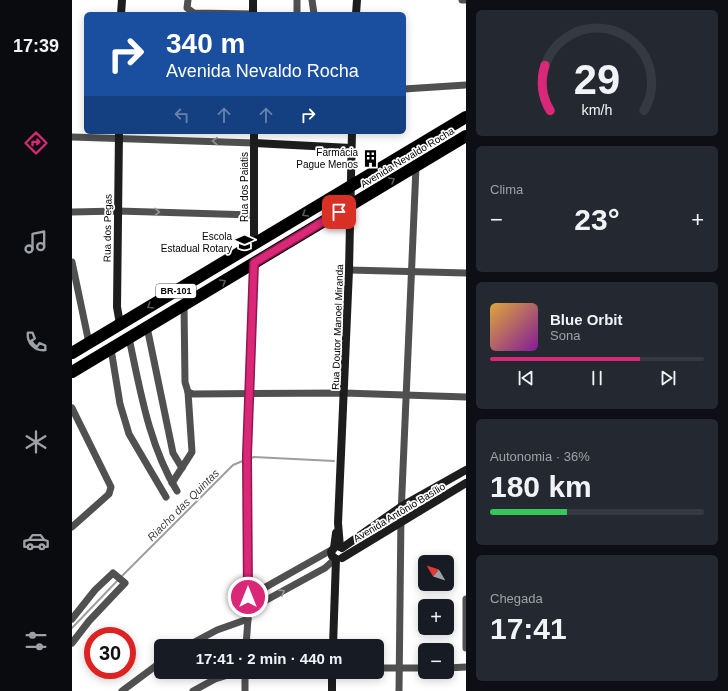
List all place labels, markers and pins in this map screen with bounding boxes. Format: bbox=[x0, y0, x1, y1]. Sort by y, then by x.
place label: Farmácia Pague Menos bbox=[296, 147, 358, 170]
building icon: Farmácia Pague Menos bbox=[361, 148, 381, 168]
pin bbox=[322, 195, 356, 229]
place label: Escola Estadual Rotary bbox=[161, 231, 232, 254]
school or university icon: Escola Estadual Rotary bbox=[235, 232, 255, 252]

